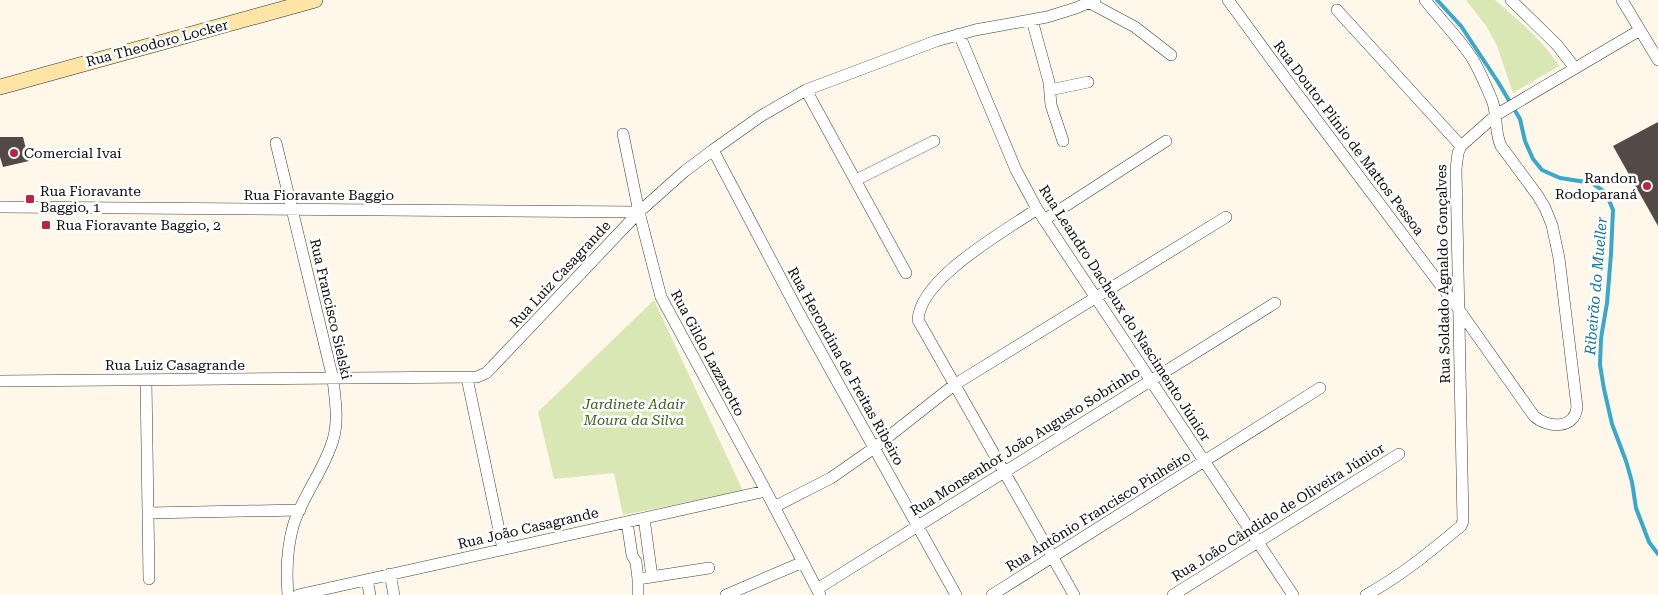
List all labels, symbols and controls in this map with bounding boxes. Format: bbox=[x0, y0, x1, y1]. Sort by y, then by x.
street label: Rua Theodoro Locker bbox=[84, 16, 230, 70]
street label: Rua Doutor Plínio de Mattos Pessoa bbox=[1271, 38, 1428, 239]
place label: Comercial Ivaí bbox=[24, 145, 122, 161]
marker: Comercial Ivaí bbox=[8, 147, 20, 159]
street label: Rua Soldado Agnaldo Gonçalves bbox=[1433, 164, 1453, 384]
place label: Randon Rodoparaná bbox=[1555, 170, 1637, 202]
marker: Randon Rodoparaná bbox=[1641, 180, 1653, 192]
street label: Rua Leandro Dacheux do Nascimento Júnior bbox=[1036, 182, 1214, 444]
place label: Rua Fioravante Baggio, 1 bbox=[40, 183, 141, 215]
street label: Rua Fioravante Baggio bbox=[244, 187, 394, 203]
marker: Rua Fioravante Baggio, 1 bbox=[24, 193, 36, 205]
water label: Ribeirão do Mueller bbox=[1581, 215, 1611, 357]
place label: Rua Fioravante Baggio, 2 bbox=[56, 217, 221, 233]
street label: Rua Luiz Casagrande bbox=[506, 217, 614, 331]
marker: Rua Fioravante Baggio, 2 bbox=[40, 219, 52, 231]
street label: Rua Francisco Sielski bbox=[307, 237, 355, 381]
street label: Rua Herondina de Freitas Ribeiro bbox=[785, 264, 907, 468]
street label: Rua Gildo Lazzarotto bbox=[668, 287, 748, 419]
street label: Rua Luiz Casagrande bbox=[105, 357, 245, 373]
street label: Rua Monsenhor João Augusto Sobrinho bbox=[907, 363, 1143, 519]
park label: Jardinete Adair Moura da Silva bbox=[582, 396, 685, 428]
street label: Rua João Cândido de Oliveira Júnior bbox=[1169, 440, 1387, 584]
street label: Rua Antônio Francisco Pinheiro bbox=[1003, 447, 1193, 575]
street label: Rua João Casagrande bbox=[456, 504, 600, 552]

